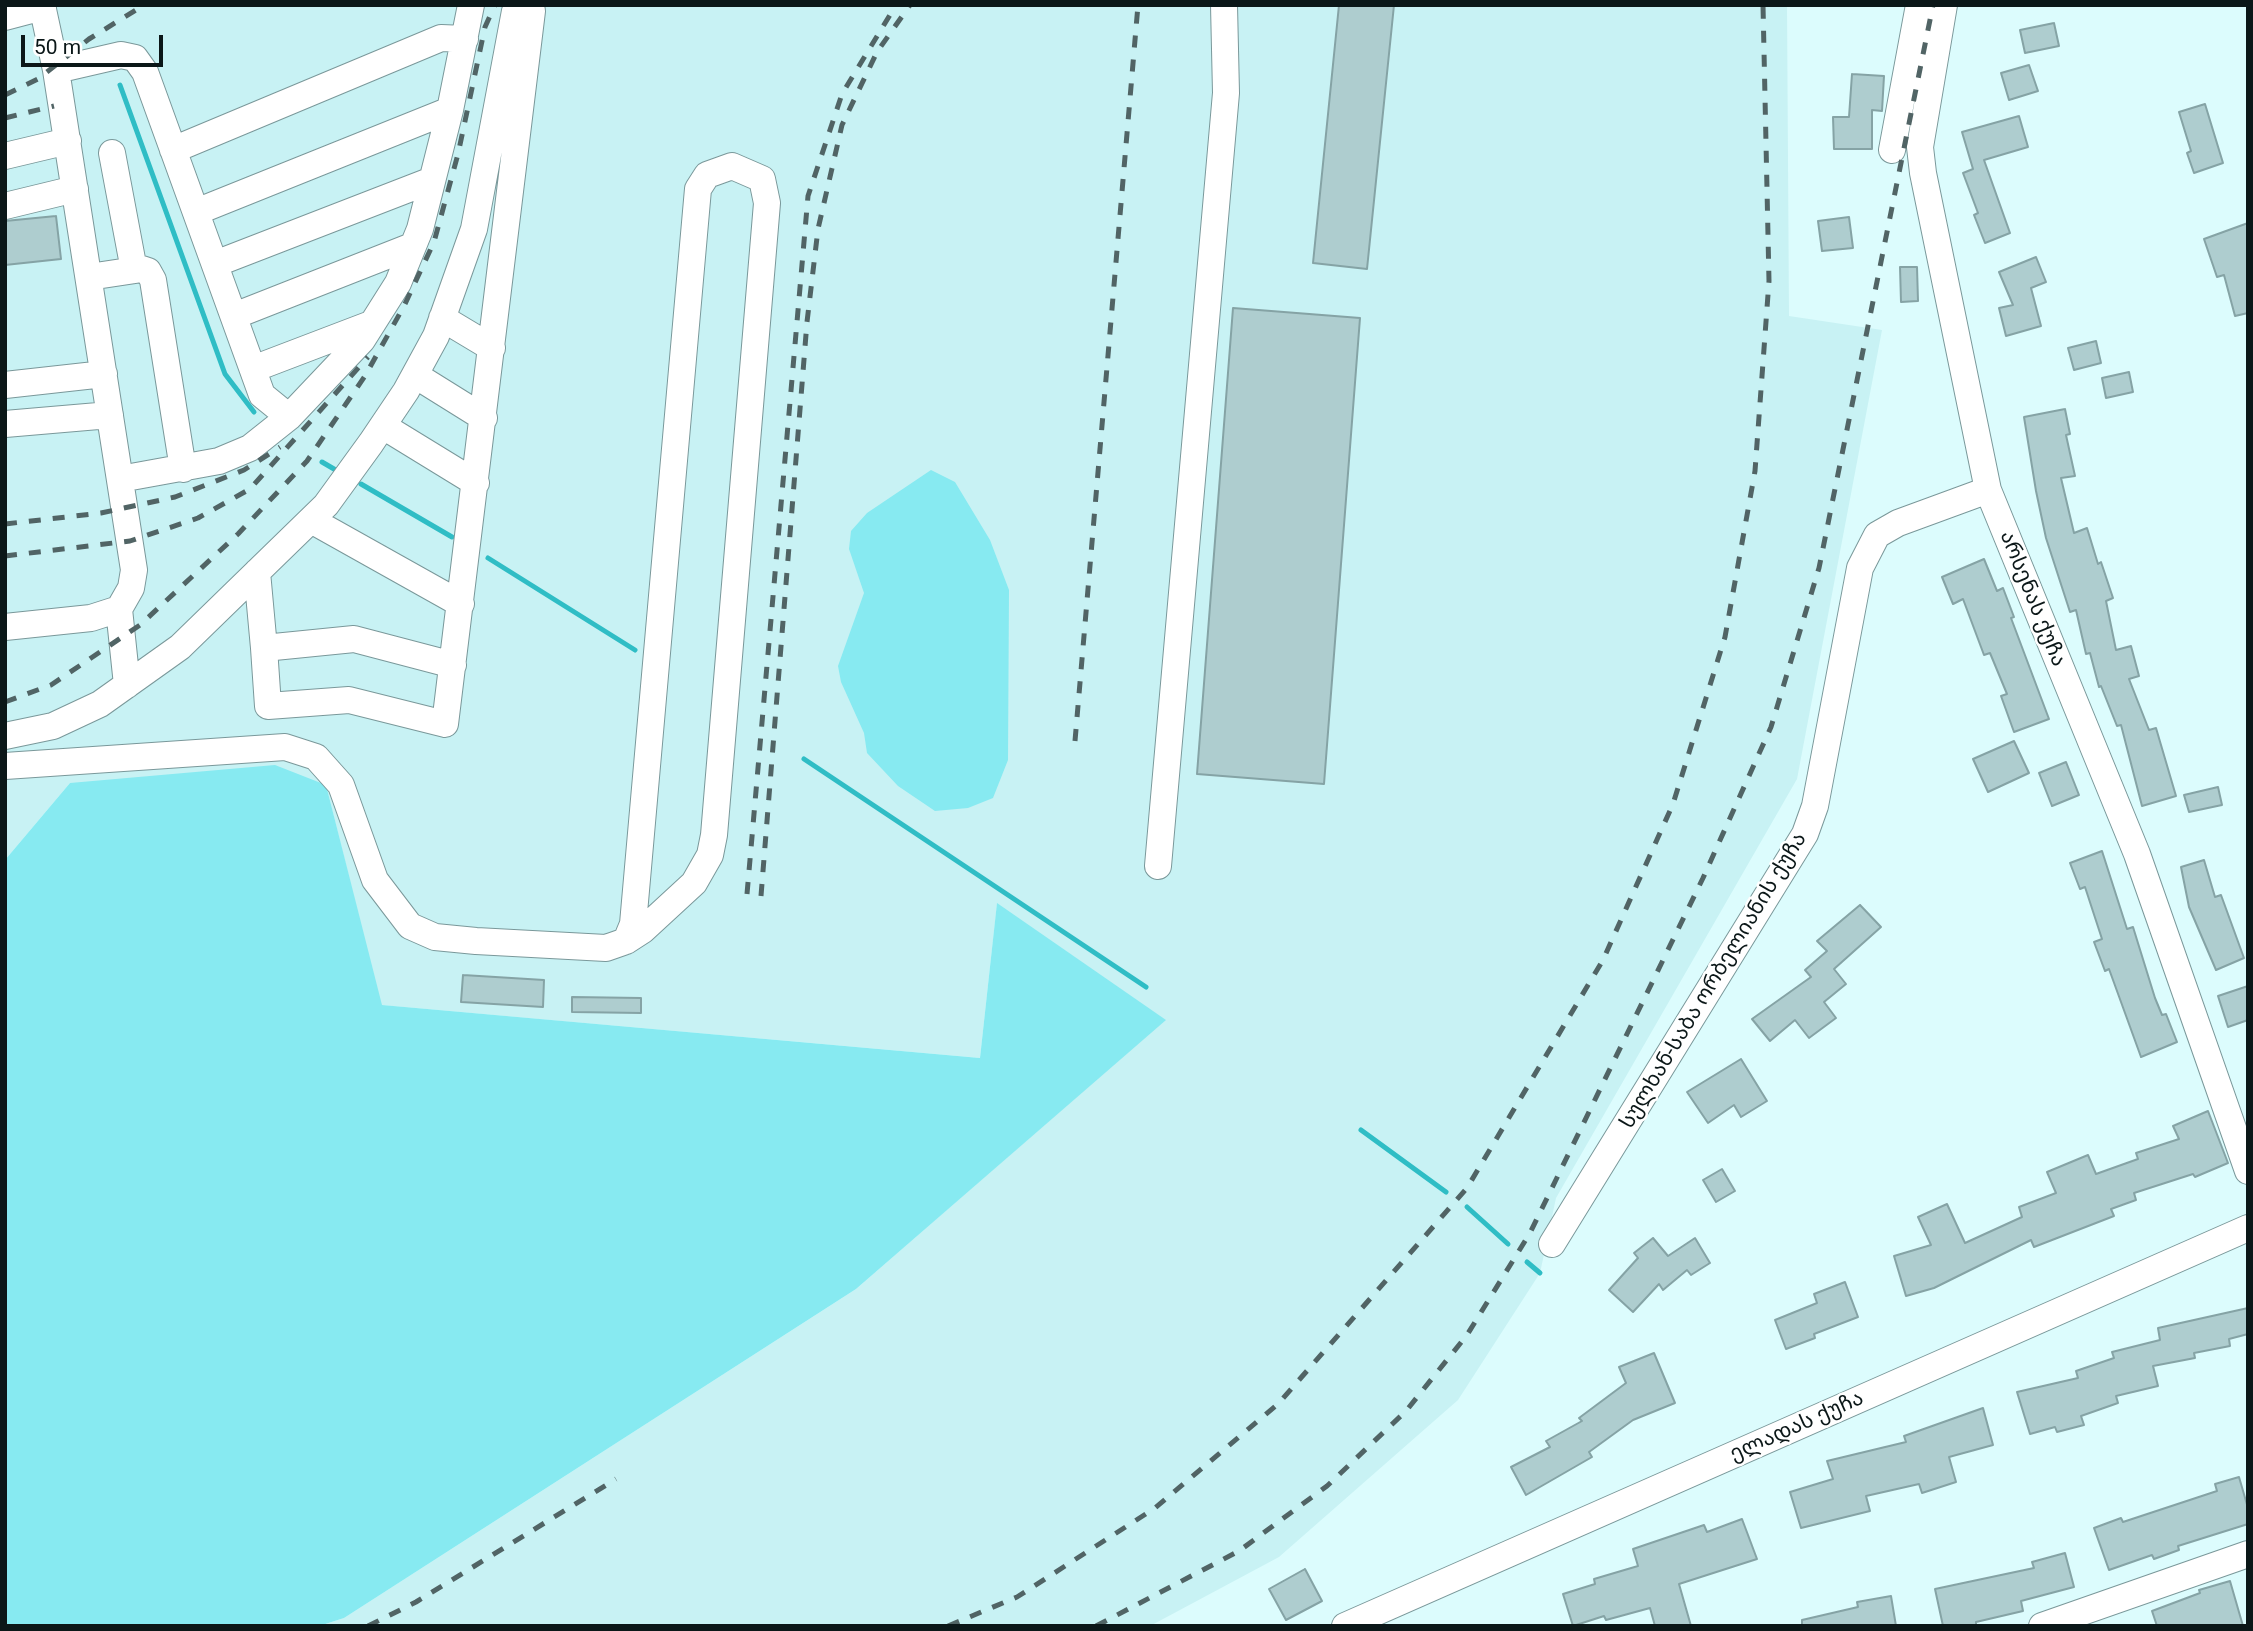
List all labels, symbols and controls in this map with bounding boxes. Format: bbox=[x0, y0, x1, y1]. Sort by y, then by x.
scale bar bbox=[24, 21, 166, 65]
text: 50 m bbox=[34, 35, 81, 59]
street label: არსენას ქუჩა bbox=[1993, 528, 2071, 670]
street label: სულხან-საბა ორბელიანის ქუჩა bbox=[1615, 828, 1813, 1134]
street label: ელადას ქუჩა bbox=[1726, 1386, 1868, 1468]

